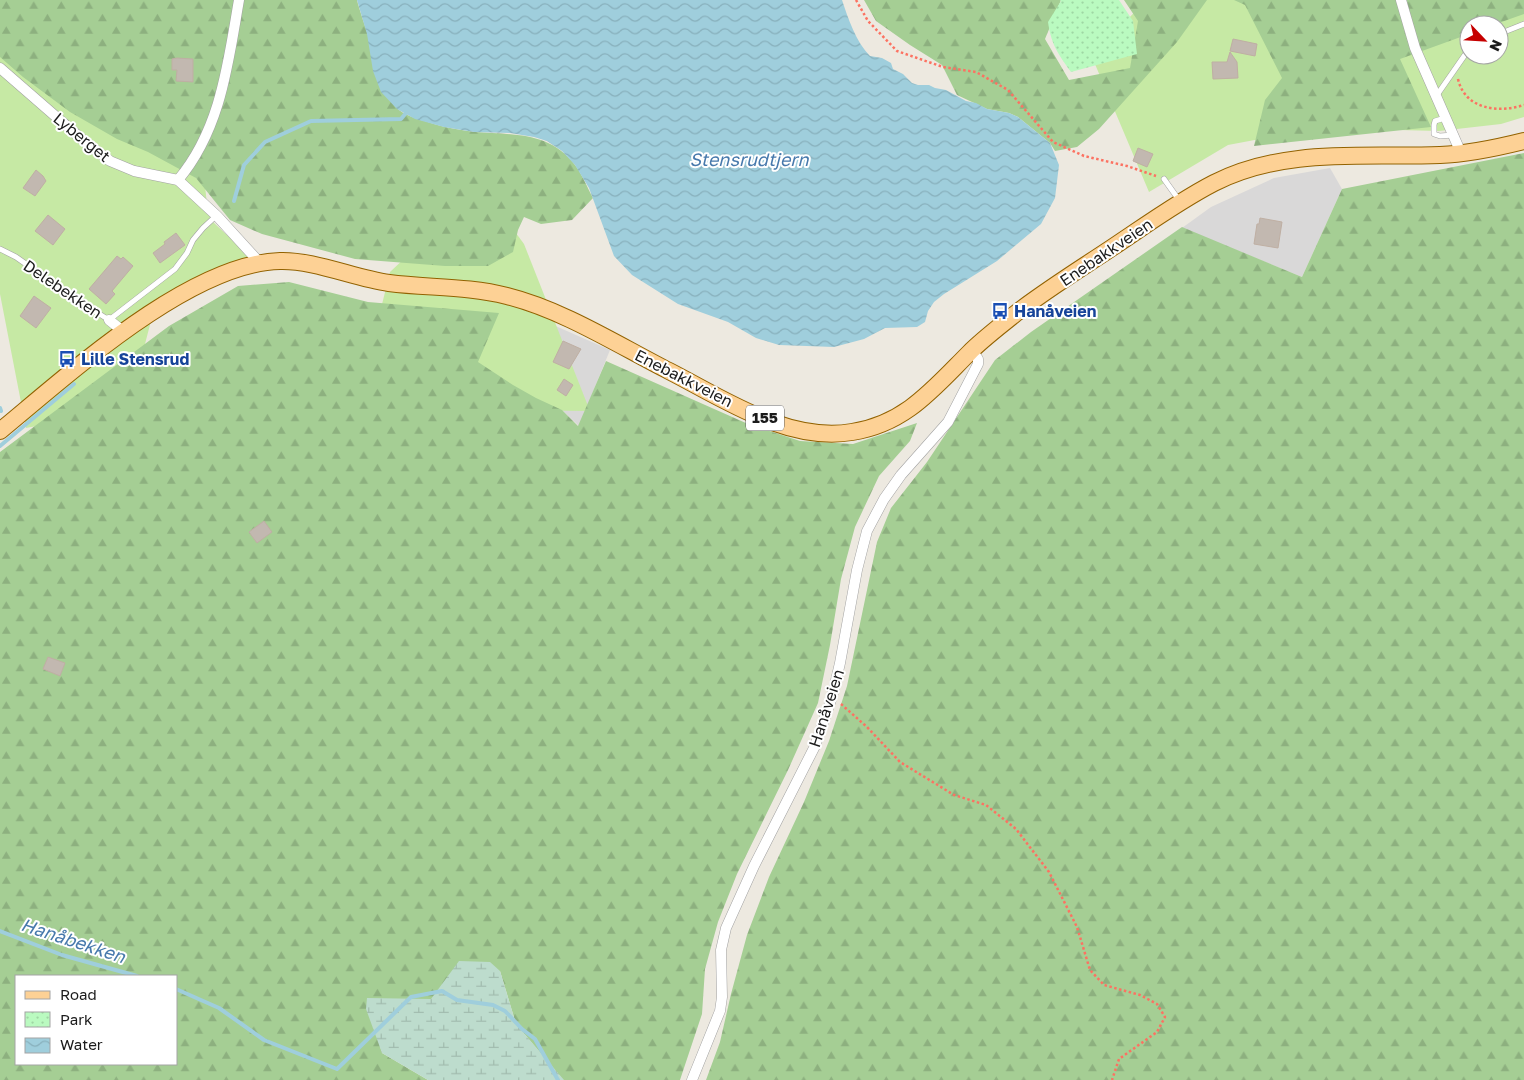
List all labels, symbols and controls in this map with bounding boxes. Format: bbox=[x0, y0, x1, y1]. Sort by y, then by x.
north arrow bbox=[1459, 15, 1509, 65]
text: N bbox=[1486, 37, 1506, 54]
street label: Lyberget bbox=[49, 108, 115, 166]
water label: Stensrudtjern bbox=[690, 148, 809, 170]
street label: Enebakkveien bbox=[1056, 214, 1156, 290]
street label: Delebekken bbox=[20, 255, 106, 323]
bus stop icon: Hanåveien bbox=[990, 301, 1010, 321]
place label: Hanåveien bbox=[1014, 301, 1096, 321]
street label: Enebakkveien bbox=[632, 345, 736, 411]
bus stop icon: Lille Stensrud bbox=[57, 349, 77, 369]
place label: Lille Stensrud bbox=[81, 349, 189, 369]
road number: 155 bbox=[746, 406, 784, 430]
street label: Hanåveien bbox=[804, 666, 848, 750]
water label: Hanåbekken bbox=[19, 913, 129, 967]
legend bbox=[15, 975, 178, 1065]
text: Road bbox=[60, 985, 97, 1003]
text: Park bbox=[60, 1010, 93, 1028]
text: Water bbox=[60, 1035, 103, 1053]

